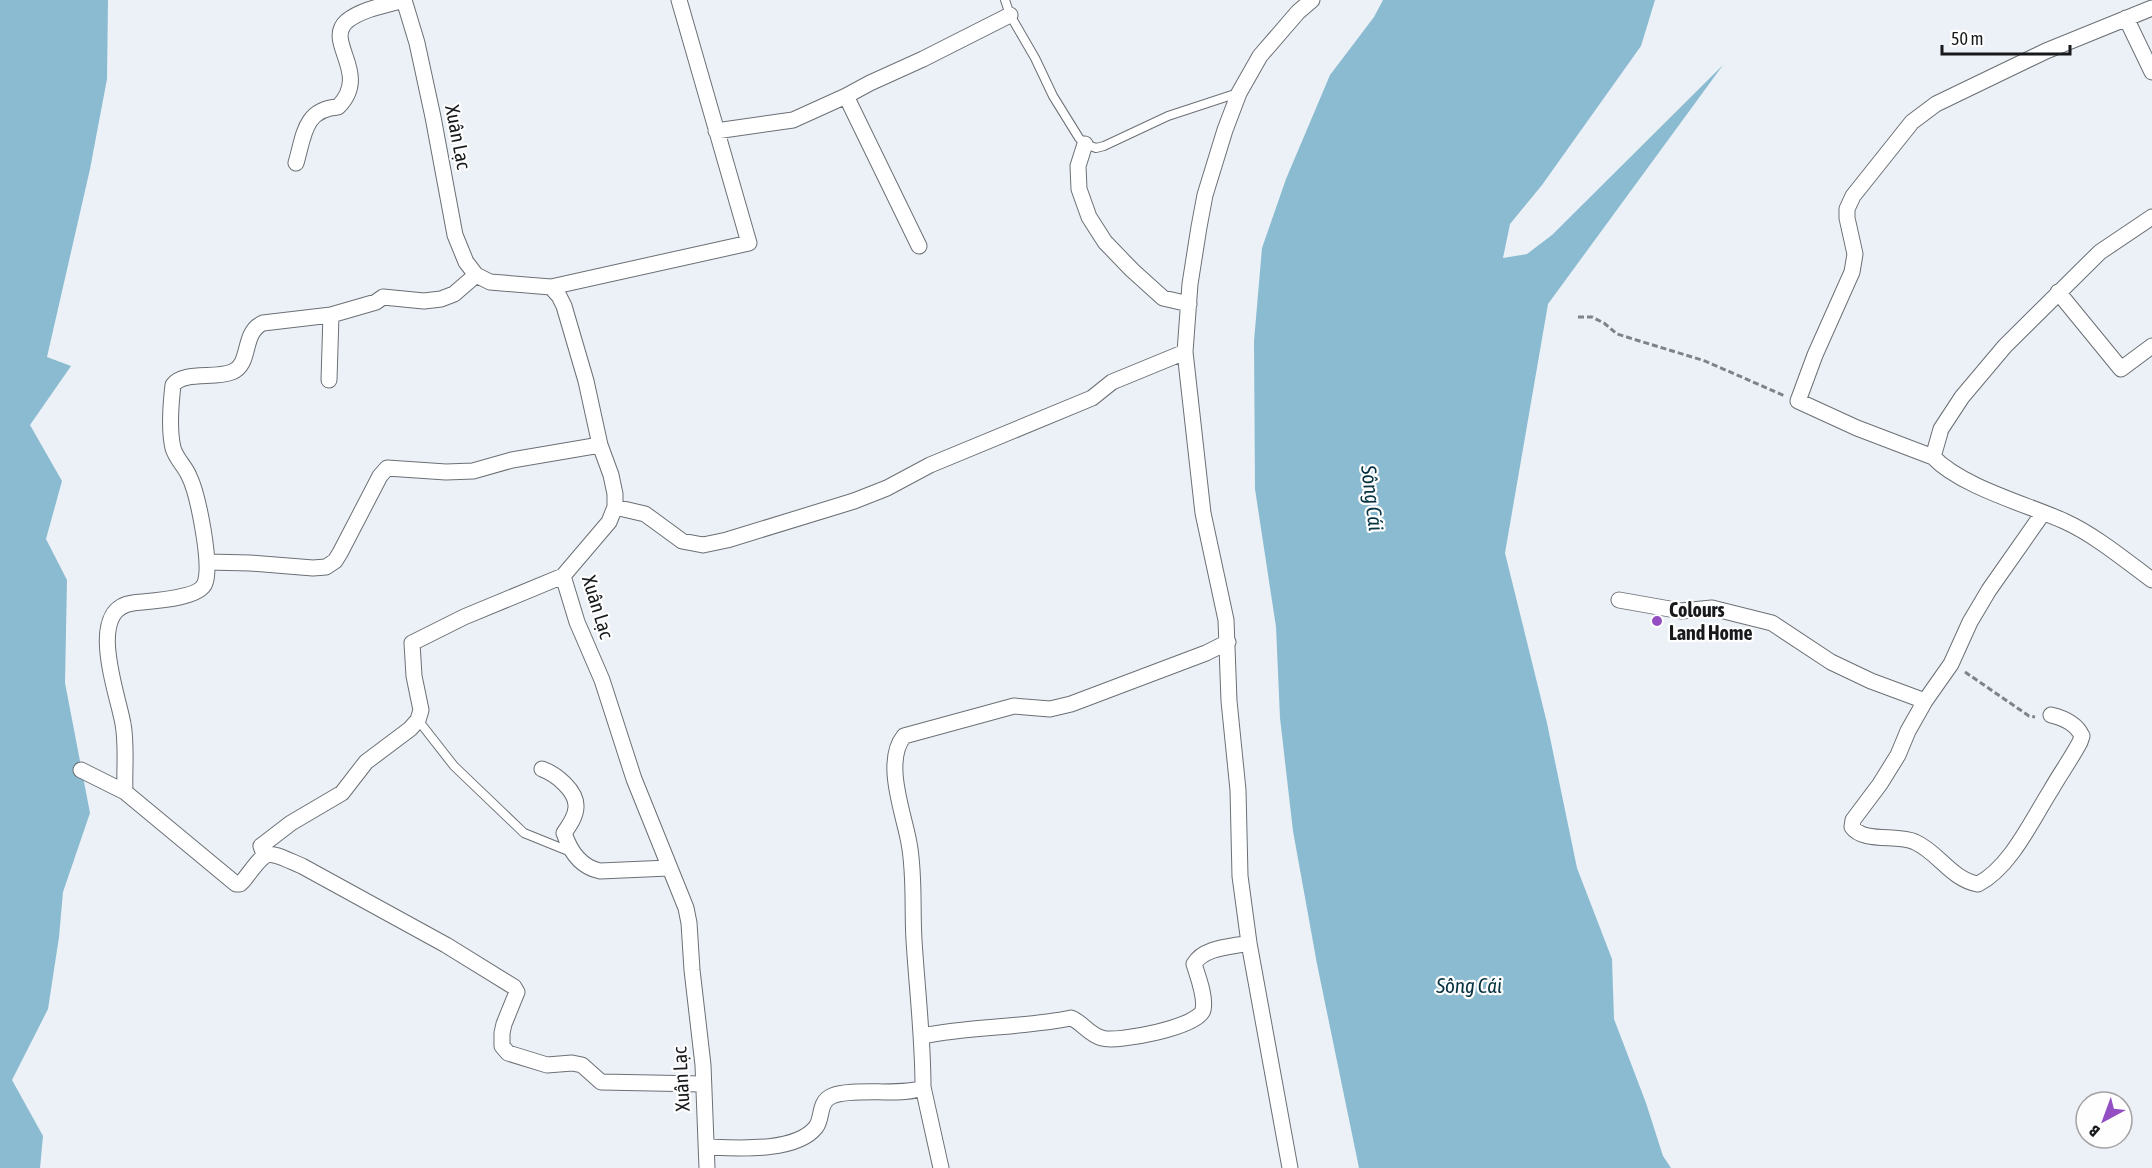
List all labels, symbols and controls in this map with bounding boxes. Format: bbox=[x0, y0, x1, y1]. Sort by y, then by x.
scale bar bbox=[1942, 18, 2070, 56]
text: 50 m bbox=[1951, 28, 1983, 49]
street label: Xuân Lạc bbox=[441, 103, 476, 172]
water label: Sông Cái bbox=[1357, 463, 1389, 532]
street label: Xuân Lạc bbox=[578, 572, 619, 642]
place label: Colours Land Home bbox=[1669, 598, 1752, 644]
marker: Colours Land Home bbox=[1650, 614, 1664, 628]
water label: Sông Cái bbox=[1435, 973, 1502, 997]
street label: Xuân Lạc bbox=[667, 1045, 694, 1112]
north arrow bbox=[2074, 1090, 2134, 1150]
text: B bbox=[2085, 1122, 2103, 1141]

